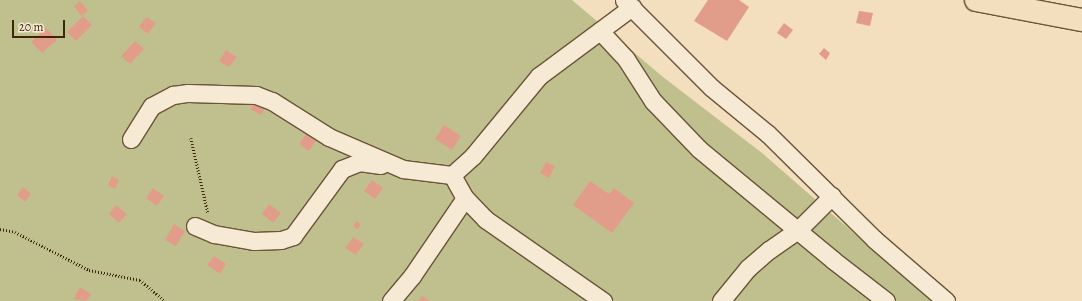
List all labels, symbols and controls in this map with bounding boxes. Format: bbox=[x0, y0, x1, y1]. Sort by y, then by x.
scale bar bbox=[14, 12, 67, 38]
text: 20 m bbox=[19, 19, 43, 35]

